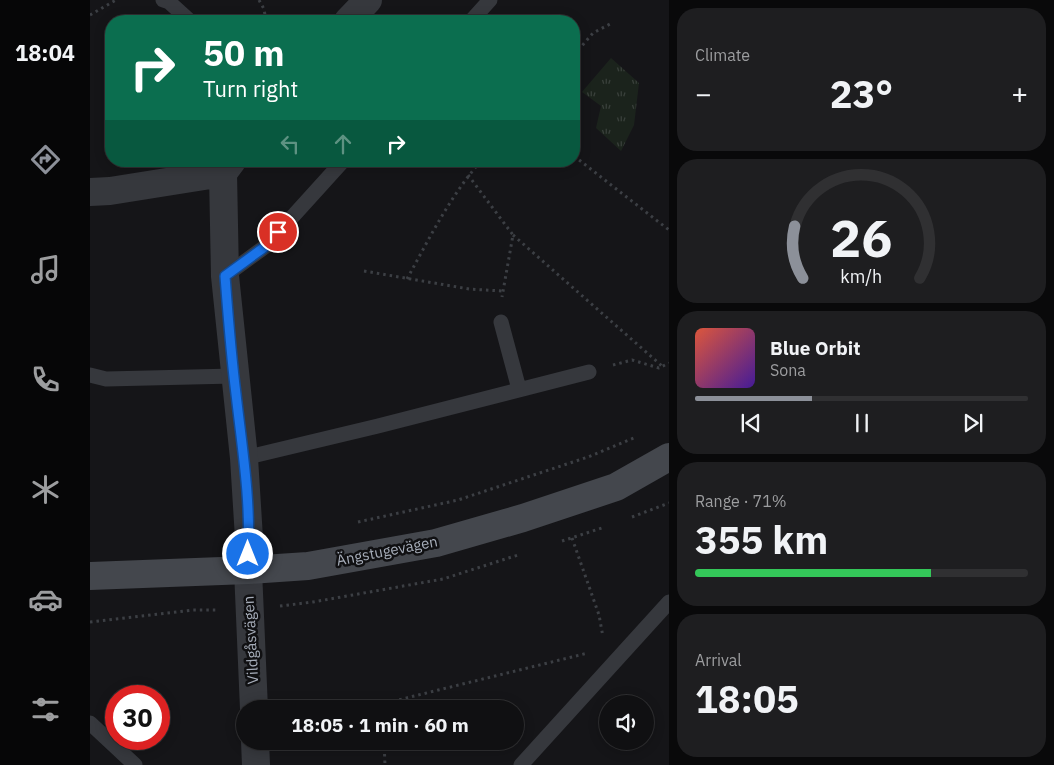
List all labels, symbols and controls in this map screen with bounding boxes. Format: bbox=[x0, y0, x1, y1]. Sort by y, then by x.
text: 50 m bbox=[203, 30, 285, 76]
icon: right bbox=[120, 35, 185, 100]
text: 18:04 bbox=[15, 38, 75, 67]
text: Climate bbox=[695, 45, 750, 65]
text: 23° bbox=[830, 69, 893, 118]
text: Turn right bbox=[203, 74, 298, 103]
text: − bbox=[695, 75, 712, 112]
text: + bbox=[1011, 75, 1028, 112]
icon: left bbox=[276, 130, 304, 158]
icon: ahead bbox=[329, 130, 357, 158]
icon: right bbox=[382, 130, 410, 158]
icon: directions bbox=[28, 142, 63, 177]
text: 26 bbox=[830, 204, 893, 271]
pin bbox=[257, 211, 299, 253]
icon: arrive bbox=[264, 218, 292, 246]
icon: music bbox=[28, 252, 63, 287]
text: km/h bbox=[841, 265, 883, 288]
text: Blue Orbit bbox=[770, 336, 860, 360]
text: Sona bbox=[770, 360, 806, 380]
icon: phone bbox=[28, 362, 63, 397]
icon: previous bbox=[737, 409, 765, 437]
icon: pause bbox=[848, 409, 876, 437]
icon: next bbox=[959, 409, 987, 437]
icon: climate bbox=[28, 472, 63, 507]
text: Range · 71% bbox=[695, 491, 787, 511]
text: 355 km bbox=[695, 515, 828, 564]
position arrow bbox=[221, 527, 273, 579]
street label: Ängstugevägen bbox=[335, 531, 439, 570]
icon: car bbox=[28, 582, 63, 617]
street label: Vildgåsvägen bbox=[239, 595, 262, 685]
text: Arrival bbox=[695, 650, 742, 670]
text: 18:05 bbox=[695, 674, 799, 723]
speed limit sign: 30 bbox=[105, 685, 170, 750]
icon: filters bbox=[28, 692, 63, 727]
map controls bbox=[599, 695, 654, 750]
button: sound bbox=[599, 695, 654, 750]
text: 18:05 · 1 min · 60 m bbox=[291, 713, 469, 737]

